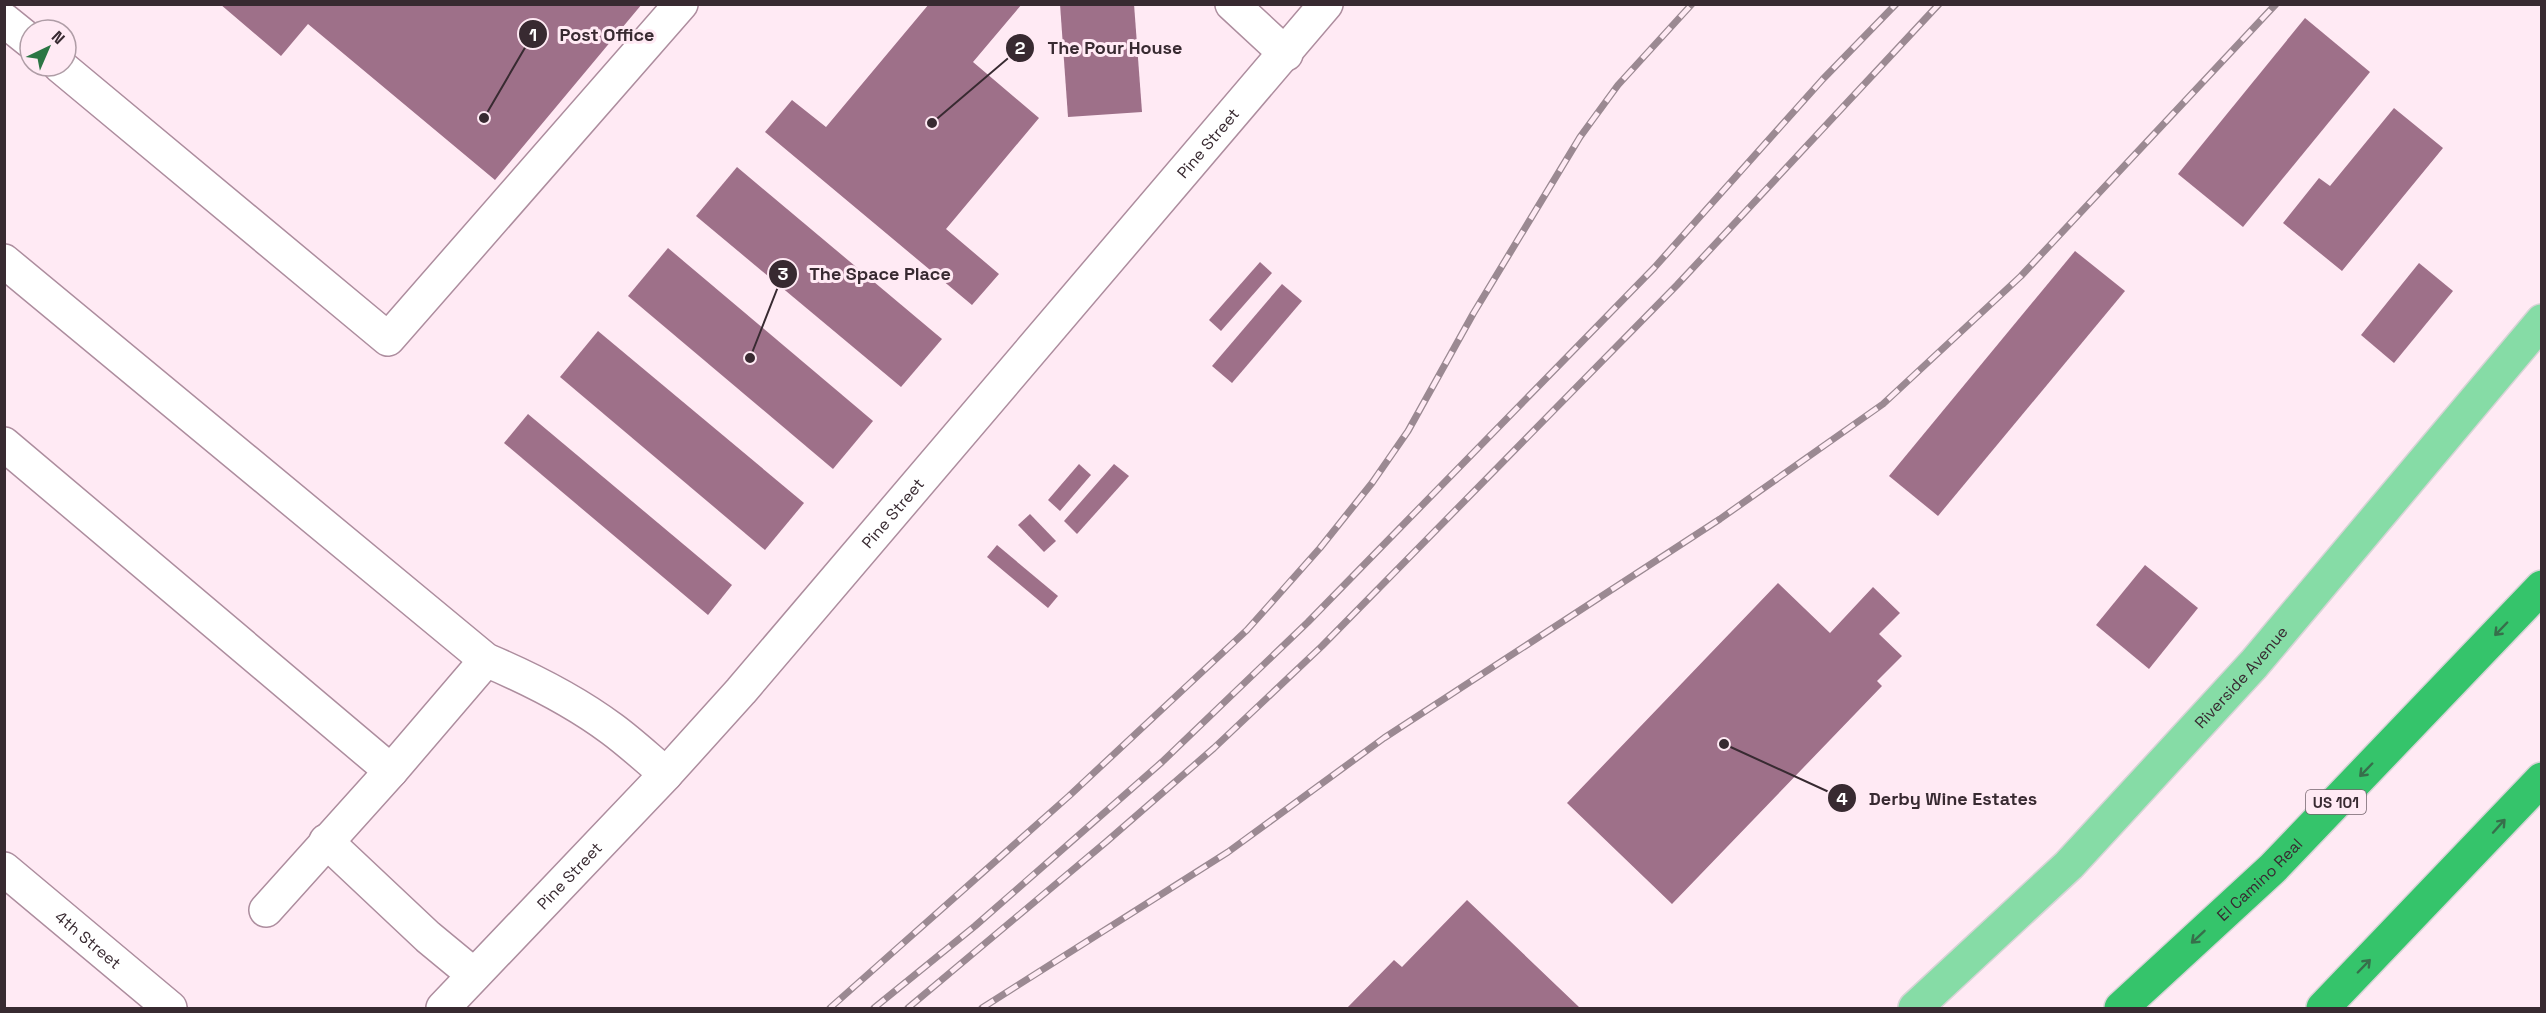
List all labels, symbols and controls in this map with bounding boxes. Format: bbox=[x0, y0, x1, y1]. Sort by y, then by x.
callout: Post Office bbox=[518, 16, 667, 52]
north arrow bbox=[18, 18, 78, 78]
text: 1 bbox=[529, 23, 537, 46]
text: Post Office bbox=[560, 23, 654, 46]
text: N bbox=[47, 26, 69, 49]
callout: The Pour House bbox=[1005, 30, 1194, 66]
text: 2 bbox=[1015, 36, 1026, 59]
text: The Pour House bbox=[1048, 36, 1182, 59]
street label: Pine Street bbox=[1172, 103, 1244, 182]
callout: The Space Place bbox=[768, 256, 963, 292]
text: 3 bbox=[778, 262, 789, 285]
text: The Space Place bbox=[809, 262, 951, 285]
street label: Pine Street bbox=[857, 473, 928, 552]
street label: Riverside Avenue bbox=[2190, 621, 2292, 733]
one-way arrow bbox=[2494, 622, 2508, 637]
one-way arrow bbox=[2359, 763, 2374, 778]
callout: Derby Wine Estates bbox=[1827, 780, 2050, 816]
text: 4 bbox=[1836, 787, 1848, 810]
text: Derby Wine Estates bbox=[1869, 787, 2037, 810]
road number: US 101 bbox=[2306, 790, 2366, 814]
one-way arrow bbox=[2492, 819, 2506, 834]
street label: El Camino Real bbox=[2212, 833, 2307, 925]
street label: Pine Street bbox=[532, 837, 606, 914]
street label: 4th Street bbox=[51, 906, 126, 973]
one-way arrow bbox=[2191, 930, 2206, 944]
one-way arrow bbox=[2356, 959, 2371, 974]

